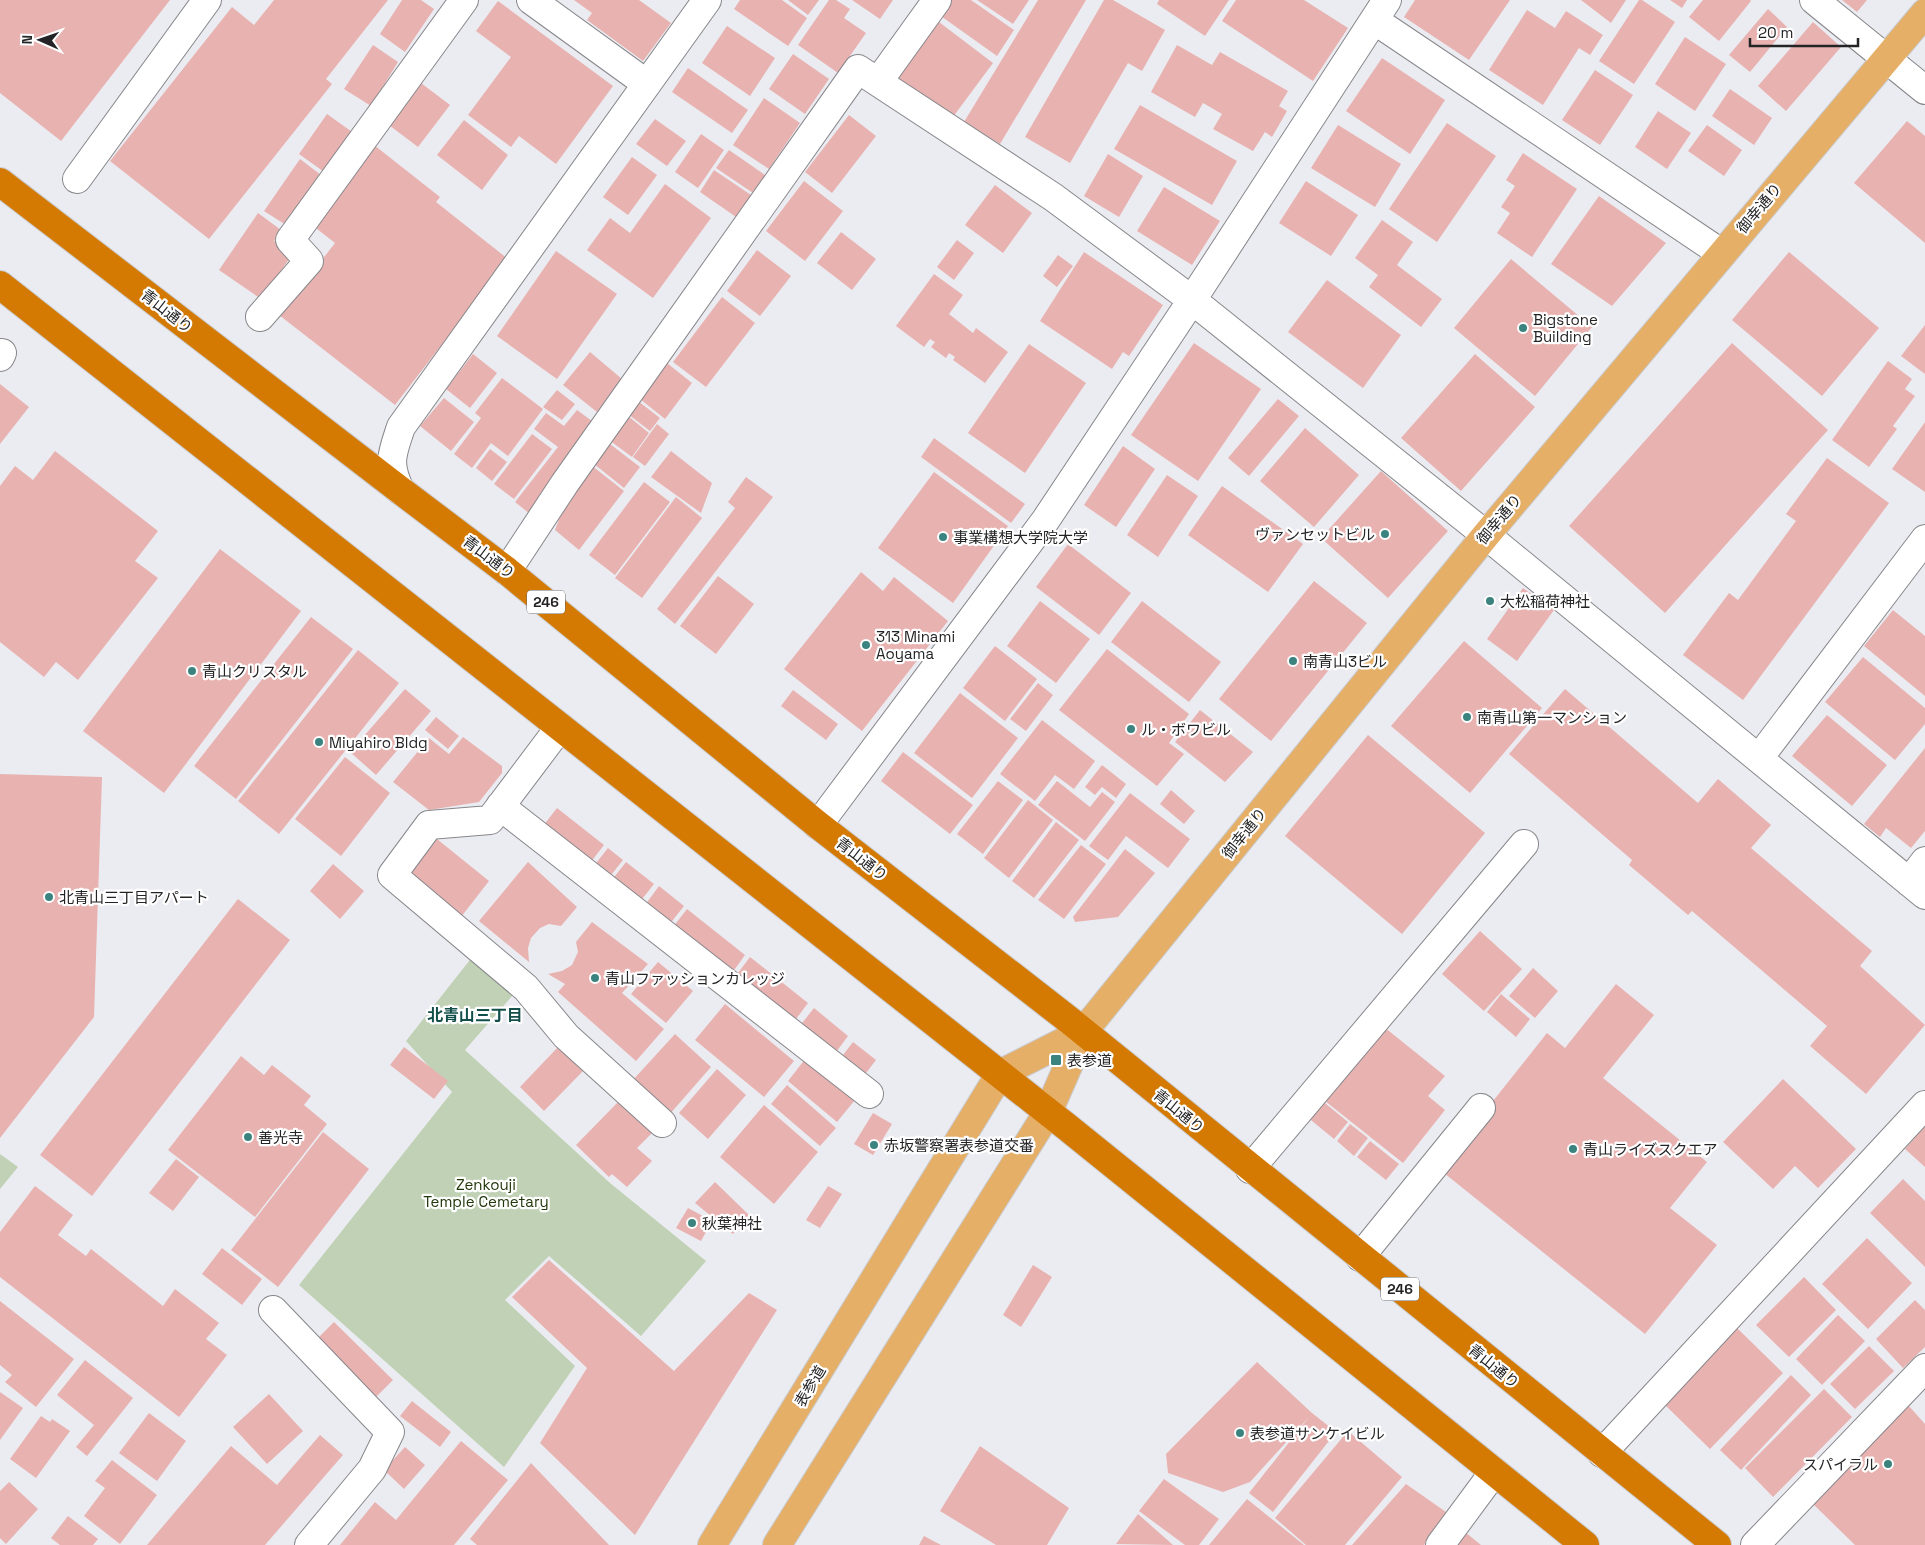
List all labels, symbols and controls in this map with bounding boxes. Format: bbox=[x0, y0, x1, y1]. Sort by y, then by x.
north arrow bbox=[15, 15, 65, 65]
scale bar bbox=[1750, 15, 1858, 47]
text: 20 m bbox=[1758, 23, 1793, 42]
text: N bbox=[18, 35, 36, 45]
street label: 御幸通り bbox=[1732, 179, 1786, 237]
street label: 青山通り bbox=[138, 285, 196, 337]
place label: Bigstone Building bbox=[1533, 310, 1598, 346]
marker: Bigstone Building bbox=[1517, 322, 1529, 334]
street label: 御幸通り bbox=[1472, 490, 1526, 548]
place label: ヴァンセットビル bbox=[1255, 525, 1375, 544]
place label: 事業構想大学院大学 bbox=[953, 528, 1088, 547]
marker: ヴァンセットビル bbox=[1379, 528, 1391, 540]
street label: 青山通り bbox=[459, 531, 519, 583]
marker: 事業構想大学院大学 bbox=[937, 531, 949, 543]
road number: 246 bbox=[527, 590, 565, 614]
place label: 大松稲荷神社 bbox=[1500, 592, 1590, 611]
marker: 大松稲荷神社 bbox=[1484, 595, 1496, 607]
place label: 313 Minami Aoyama bbox=[876, 627, 955, 663]
marker: 313 Minami Aoyama bbox=[860, 639, 872, 651]
place label: 南青山3ビル bbox=[1303, 652, 1387, 671]
marker: 南青山3ビル bbox=[1287, 655, 1299, 667]
place label: 青山クリスタル bbox=[202, 662, 307, 681]
marker: 青山クリスタル bbox=[186, 665, 198, 677]
place label: 南青山第一マンション bbox=[1477, 708, 1627, 727]
marker: 南青山第一マンション bbox=[1461, 711, 1473, 723]
place label: ル・ボワビル bbox=[1141, 720, 1231, 739]
marker: ル・ボワビル bbox=[1125, 723, 1137, 735]
place label: Miyahiro Bldg bbox=[329, 733, 428, 752]
marker: Miyahiro Bldg bbox=[313, 736, 325, 748]
street label: 御幸通り bbox=[1218, 804, 1270, 862]
street label: 青山通り bbox=[833, 833, 891, 885]
place label: 北青山三丁目アパート bbox=[59, 888, 209, 907]
marker: 北青山三丁目アパート bbox=[43, 891, 55, 903]
place label: 青山ファッションカレッジ bbox=[605, 969, 785, 988]
marker: 青山ファッションカレッジ bbox=[589, 972, 601, 984]
district label: 北青山三丁目 bbox=[427, 1005, 523, 1026]
place label: 表参道 bbox=[1067, 1051, 1112, 1070]
marker: 表参道 bbox=[1049, 1053, 1063, 1067]
street label: 青山通り bbox=[1150, 1085, 1208, 1137]
place label: 善光寺 bbox=[258, 1128, 303, 1147]
marker: 善光寺 bbox=[242, 1131, 254, 1143]
place label: 赤坂警察署表参道交番 bbox=[884, 1136, 1034, 1155]
marker: 赤坂警察署表参道交番 bbox=[868, 1139, 880, 1151]
place label: 青山ライズスクエア bbox=[1583, 1140, 1718, 1159]
marker: 青山ライズスクエア bbox=[1567, 1143, 1579, 1155]
park label: Zenkouji Temple Cemetary bbox=[423, 1175, 549, 1211]
place label: 秋葉神社 bbox=[702, 1214, 762, 1233]
marker: 秋葉神社 bbox=[686, 1217, 698, 1229]
road number: 246 bbox=[1381, 1278, 1419, 1300]
street label: 青山通り bbox=[1465, 1340, 1523, 1392]
street label: 表参道 bbox=[790, 1362, 830, 1410]
place label: 表参道サンケイビル bbox=[1250, 1424, 1385, 1443]
marker: 表参道サンケイビル bbox=[1234, 1427, 1246, 1439]
place label: スパイラル bbox=[1803, 1455, 1878, 1474]
marker: スパイラル bbox=[1882, 1458, 1894, 1470]

